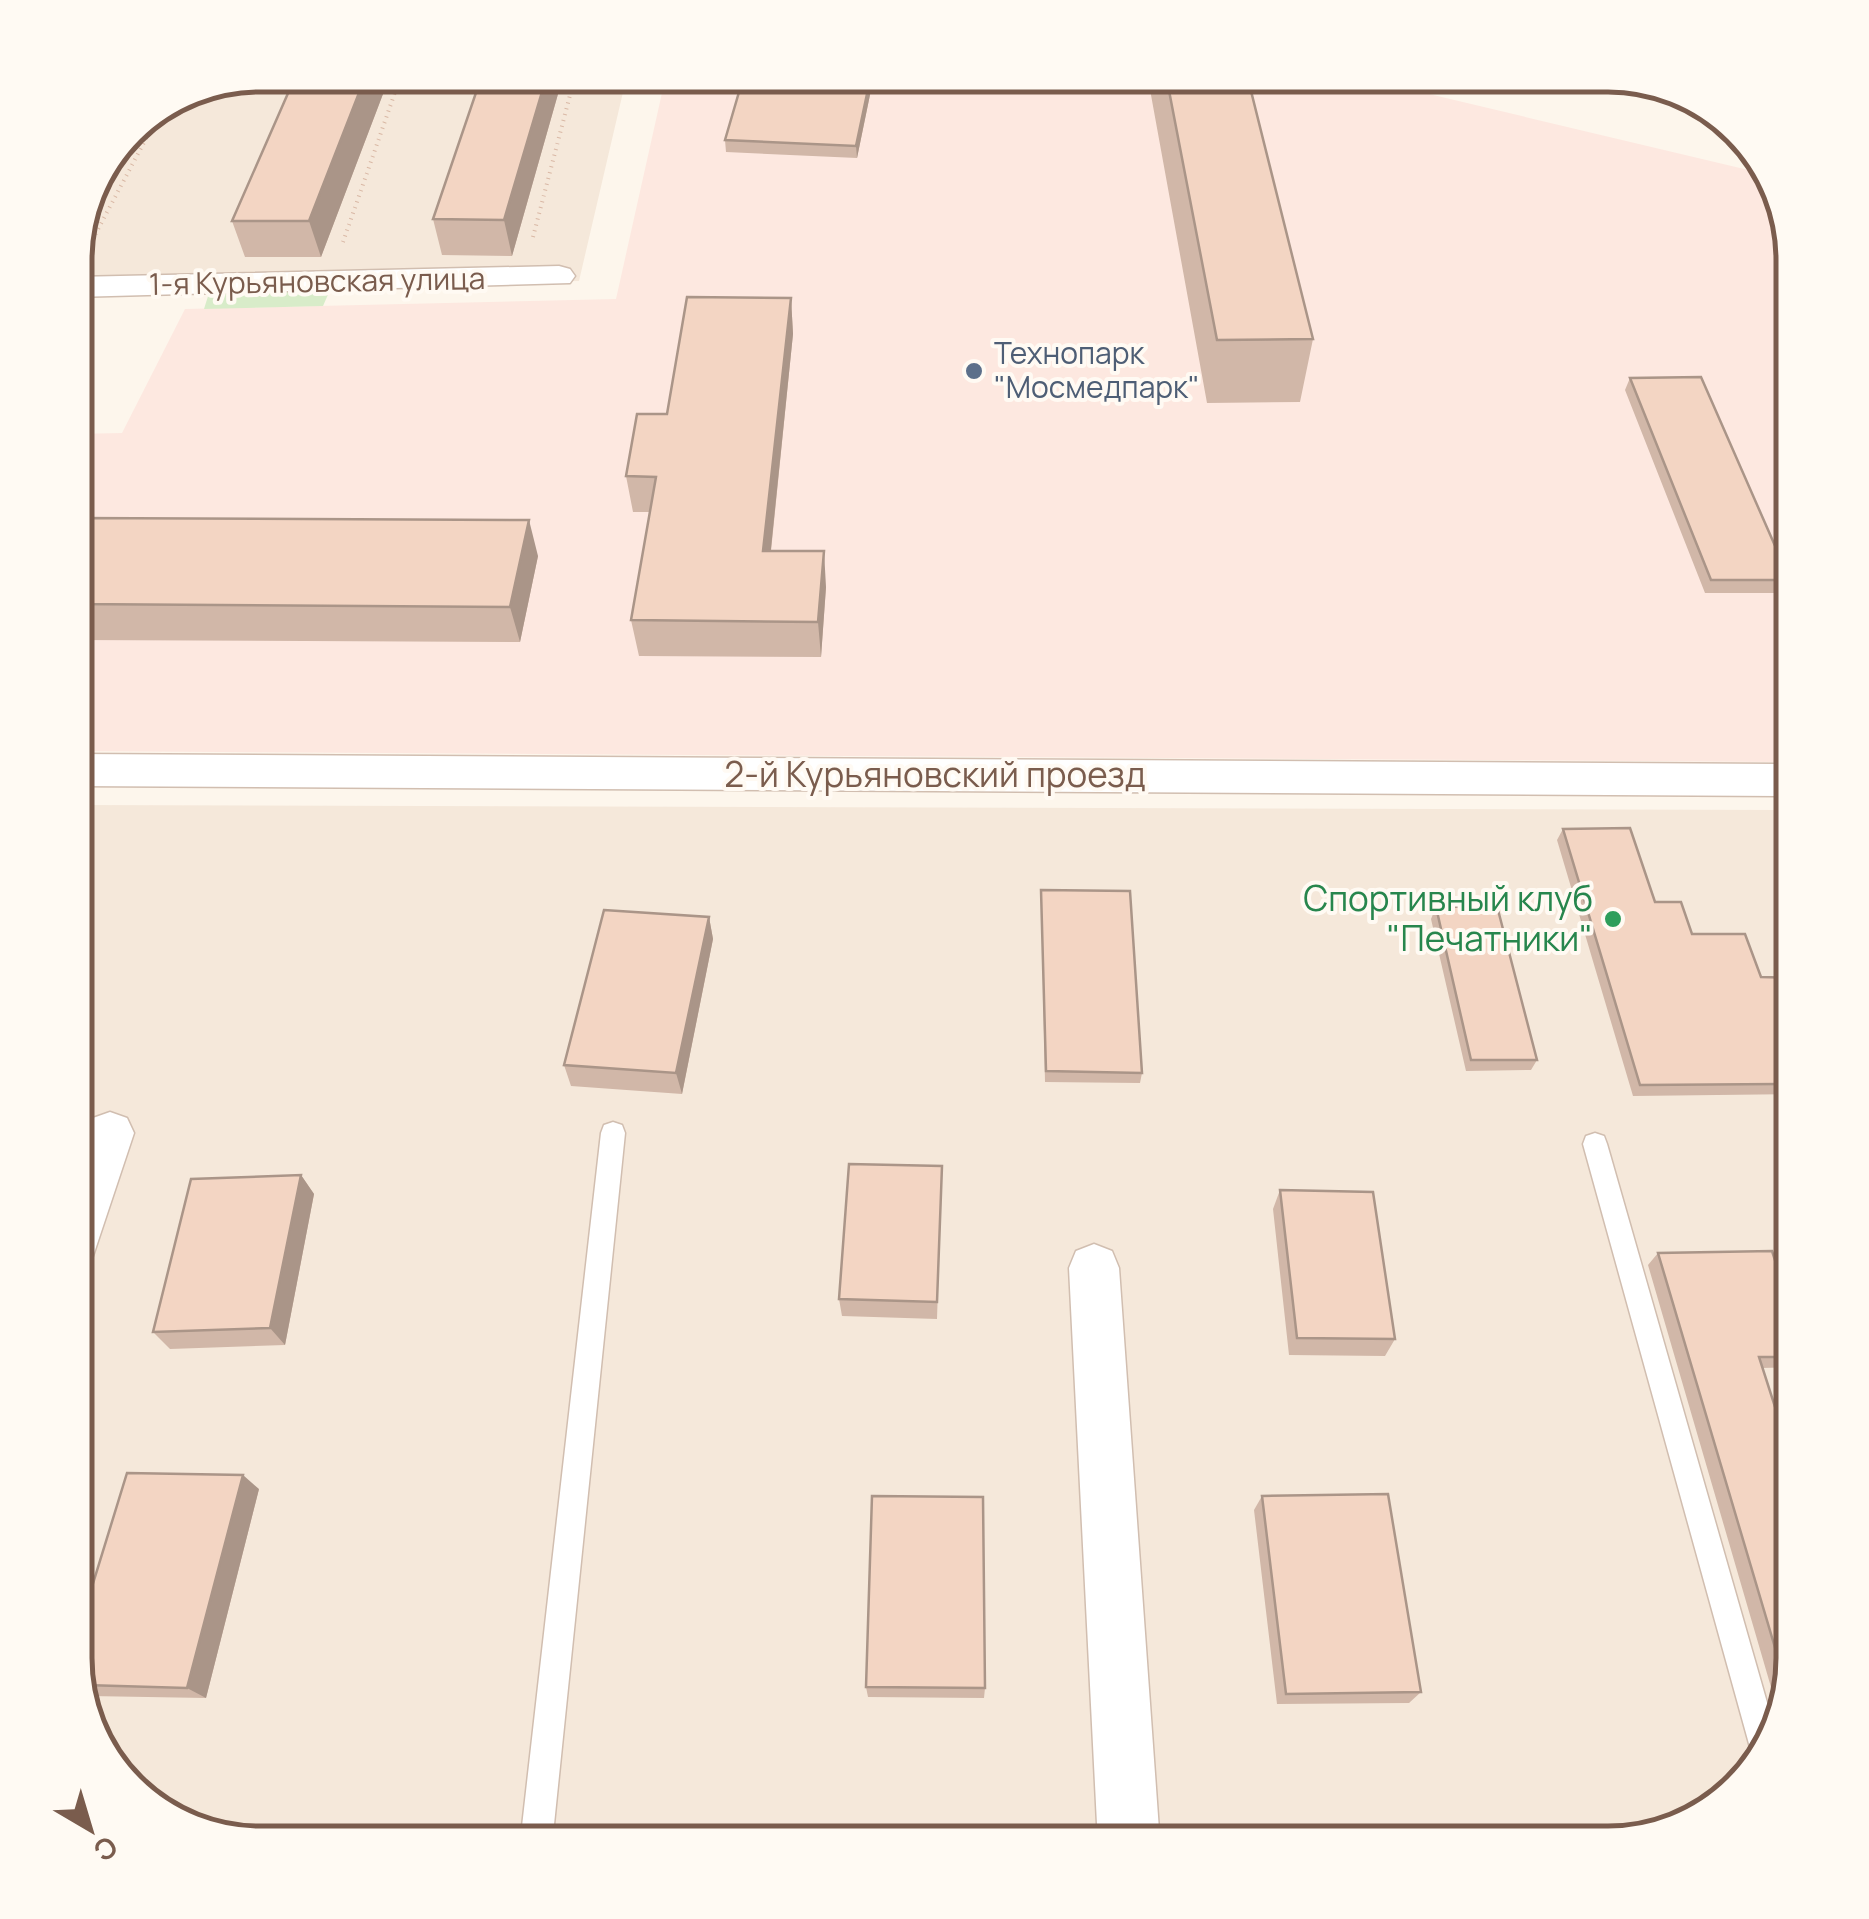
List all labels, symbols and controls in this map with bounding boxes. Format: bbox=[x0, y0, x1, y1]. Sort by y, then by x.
street label: 1-я Курьяновская улица bbox=[148, 257, 486, 304]
place label: Технопарк "Мосмедпарк" bbox=[994, 332, 1200, 407]
marker: Технопарк "Мосмедпарк" bbox=[963, 360, 985, 382]
street label: 2-й Курьяновский проезд bbox=[724, 750, 1146, 798]
place label: Спортивный клуб "Печатники" bbox=[1303, 874, 1593, 962]
marker: Спортивный клуб "Печатники" bbox=[1602, 908, 1624, 930]
north arrow bbox=[40, 1779, 140, 1879]
text: С bbox=[86, 1828, 126, 1871]

